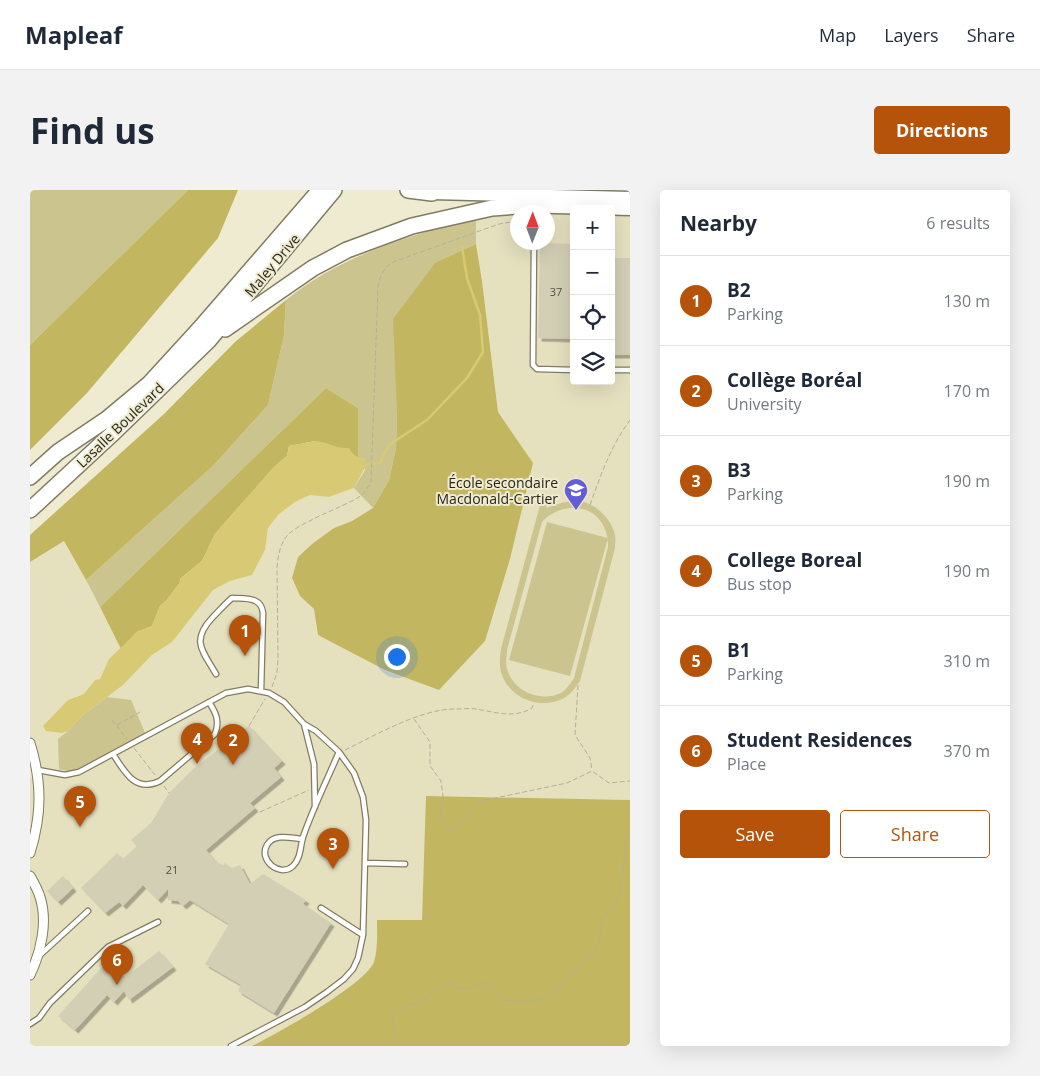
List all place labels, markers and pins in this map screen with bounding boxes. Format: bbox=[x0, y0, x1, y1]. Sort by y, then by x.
place label: École secondaire Macdonald-Cartier bbox=[437, 473, 558, 508]
school or university icon: École secondaire Macdonald-Cartier bbox=[563, 477, 589, 511]
pin: 1 bbox=[229, 615, 261, 656]
pin: 4 bbox=[181, 723, 213, 764]
pin: 2 bbox=[217, 724, 249, 765]
pin: 5 bbox=[64, 786, 96, 827]
pin: 3 bbox=[317, 828, 349, 869]
pin: 6 bbox=[101, 944, 133, 985]

